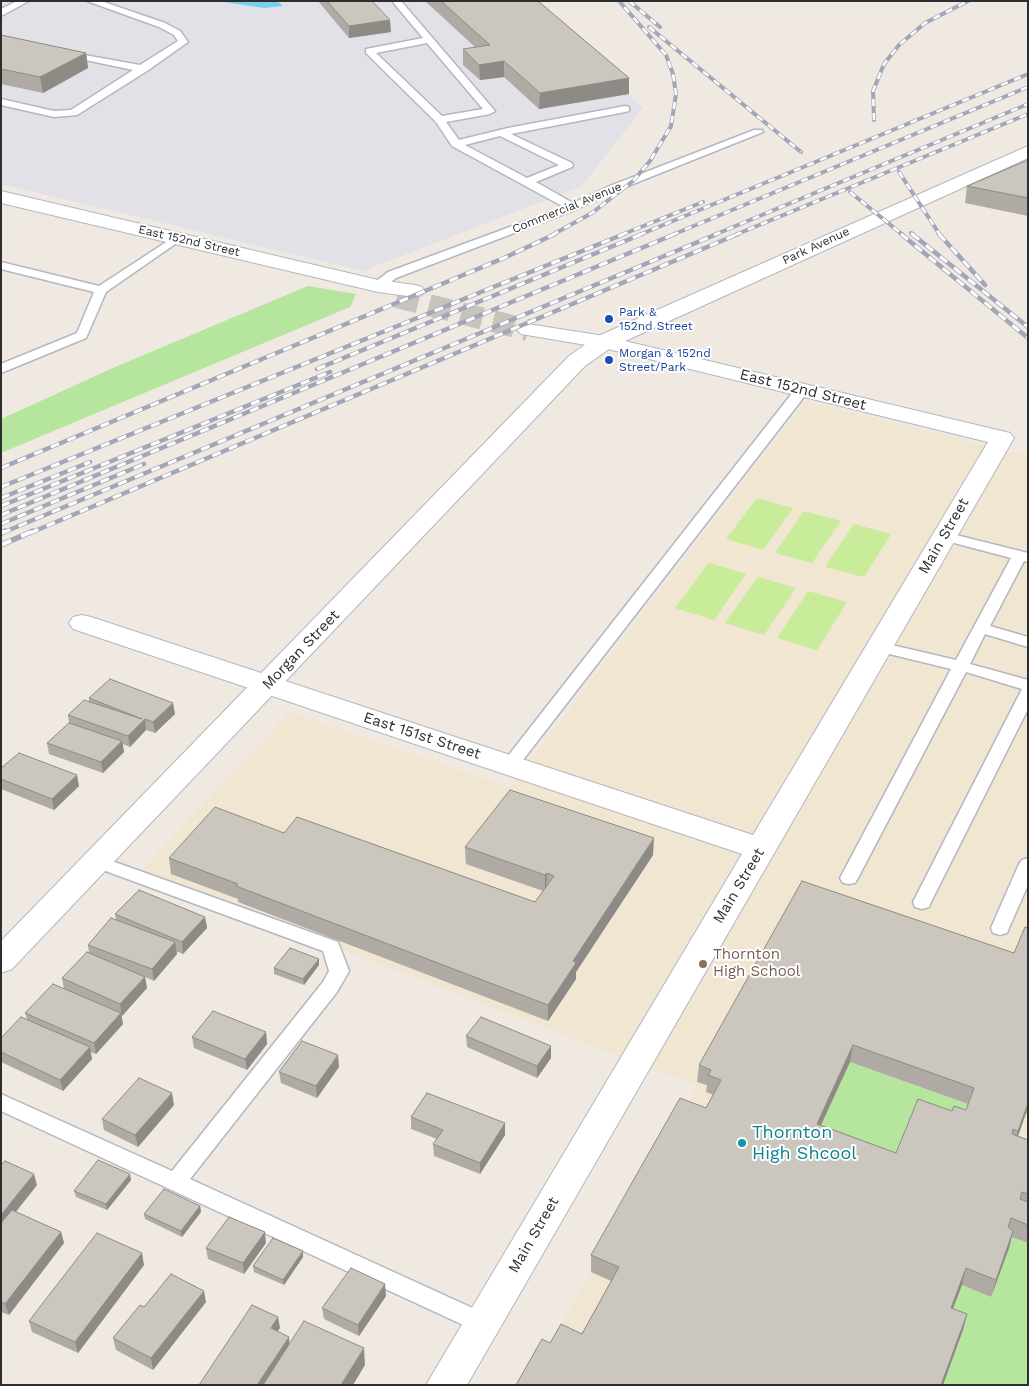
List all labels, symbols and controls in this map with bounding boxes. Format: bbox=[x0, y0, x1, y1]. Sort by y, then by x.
street label: Commercial Avenue bbox=[510, 179, 624, 237]
street label: East 152nd Street bbox=[137, 222, 241, 260]
street label: Park Avenue bbox=[780, 224, 852, 268]
place label: Park & 152nd Street bbox=[619, 305, 693, 333]
marker: Park & 152nd Street bbox=[603, 313, 615, 325]
place label: Morgan & 152nd Street/Park bbox=[619, 346, 711, 374]
marker: Morgan & 152nd Street/Park bbox=[603, 354, 615, 366]
street label: East 152nd Street bbox=[738, 366, 868, 414]
street label: Main Street bbox=[915, 495, 973, 577]
street label: Morgan Street bbox=[259, 607, 343, 693]
street label: East 151st Street bbox=[361, 709, 483, 763]
street label: Main Street bbox=[709, 845, 769, 927]
place label: Thornton High School bbox=[713, 946, 800, 981]
marker: Thornton High School bbox=[697, 958, 709, 970]
place label: Thornton High Shcool bbox=[752, 1122, 857, 1164]
marker: Thornton High Shcool bbox=[736, 1137, 748, 1149]
street label: Main Street bbox=[505, 1194, 563, 1276]

